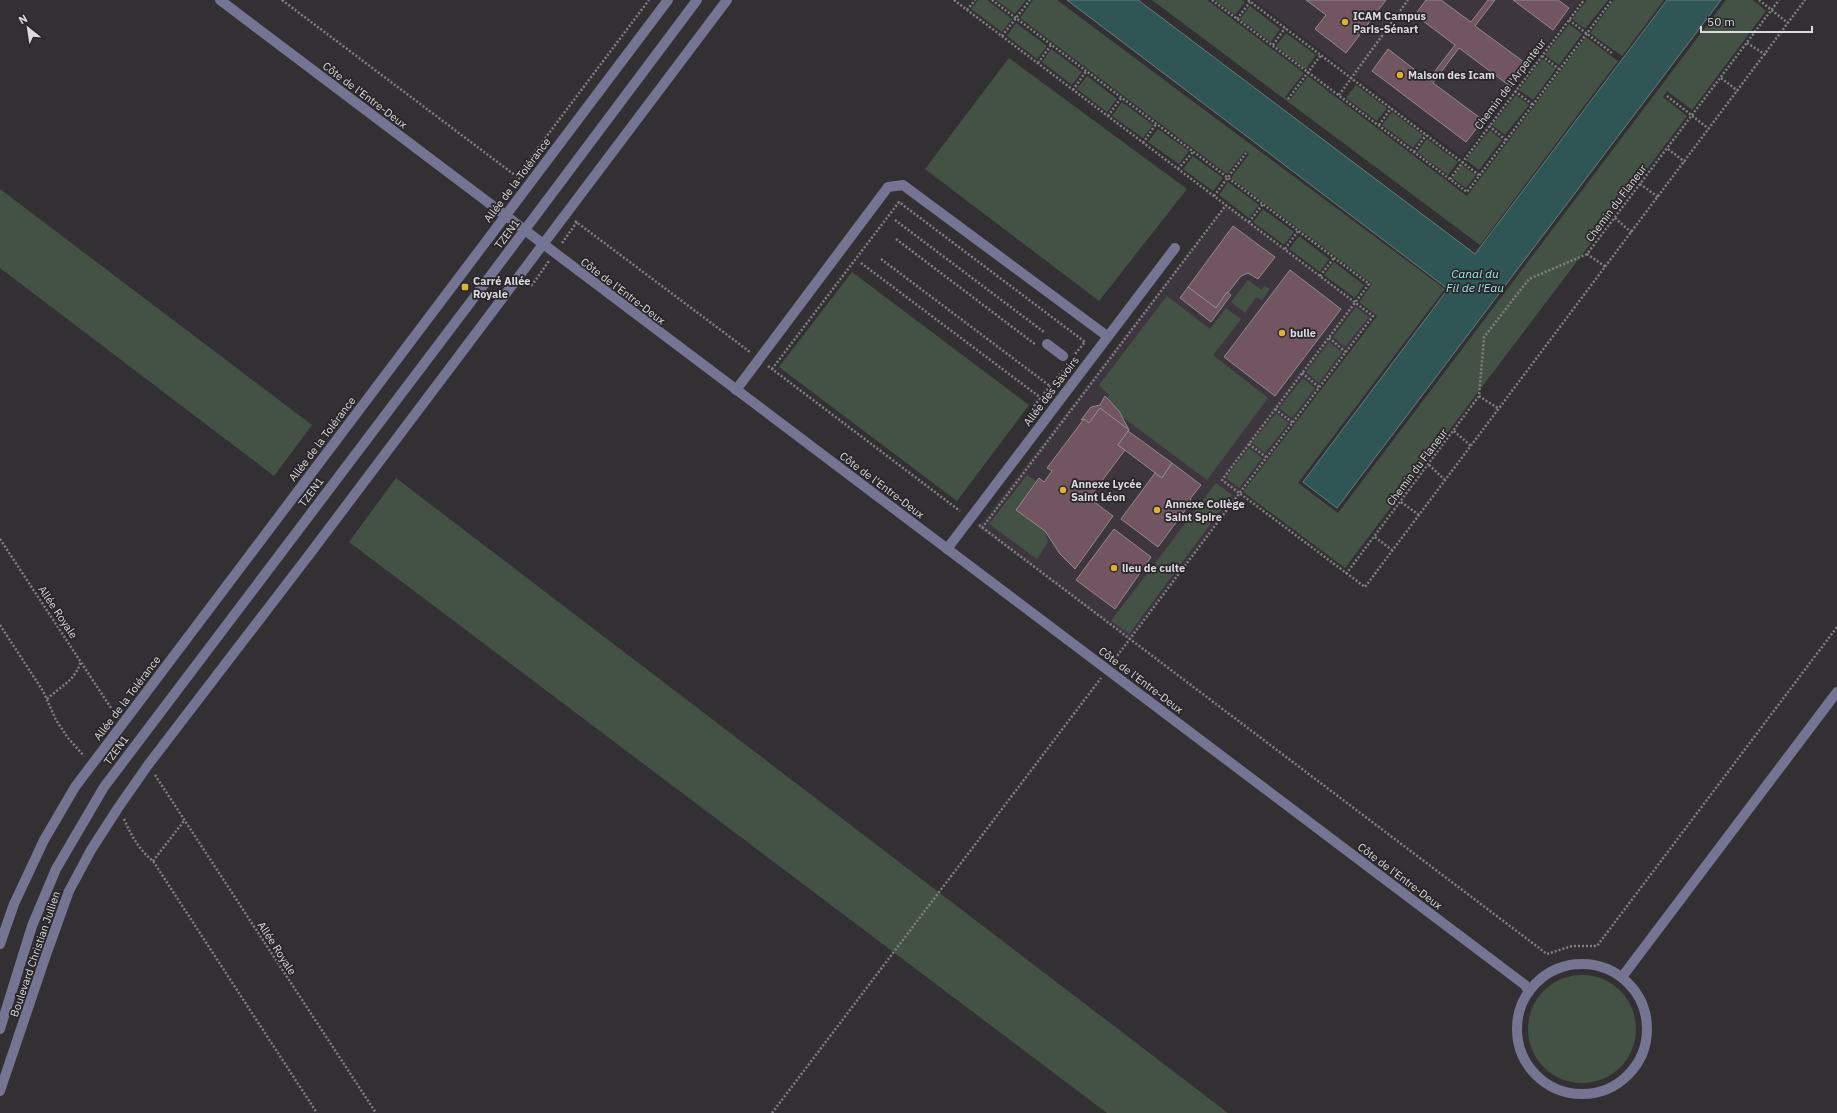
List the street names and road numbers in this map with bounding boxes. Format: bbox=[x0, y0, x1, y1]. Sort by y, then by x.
street label: Chemin de l'Arpenteur bbox=[1471, 36, 1549, 132]
street label: Côte de l'Entre-Deux bbox=[320, 59, 410, 132]
street label: Allée de la Tolérance bbox=[481, 135, 553, 225]
street label: Chemin du Flaneur bbox=[1582, 162, 1650, 244]
street label: TZEN1 bbox=[491, 216, 523, 252]
street label: Côte de l'Entre-Deux bbox=[578, 255, 668, 328]
street label: Allée des Savoirs bbox=[1020, 353, 1082, 429]
street label: Allée de la Tolérance bbox=[286, 394, 358, 484]
street label: Chemin du Flaneur bbox=[1383, 426, 1451, 508]
street label: Côte de l'Entre-Deux bbox=[837, 449, 927, 522]
street label: TZEN1 bbox=[295, 474, 327, 510]
street label: Allée Royale bbox=[35, 583, 81, 641]
street label: Côte de l'Entre-Deux bbox=[1096, 644, 1186, 717]
street label: Allée de la Tolérance bbox=[91, 653, 163, 743]
street label: TZEN1 bbox=[101, 732, 132, 768]
street label: Côte de l'Entre-Deux bbox=[1355, 840, 1445, 913]
street label: Boulevard Christian Jullien bbox=[7, 889, 63, 1019]
street label: Allée Royale bbox=[255, 919, 299, 977]

